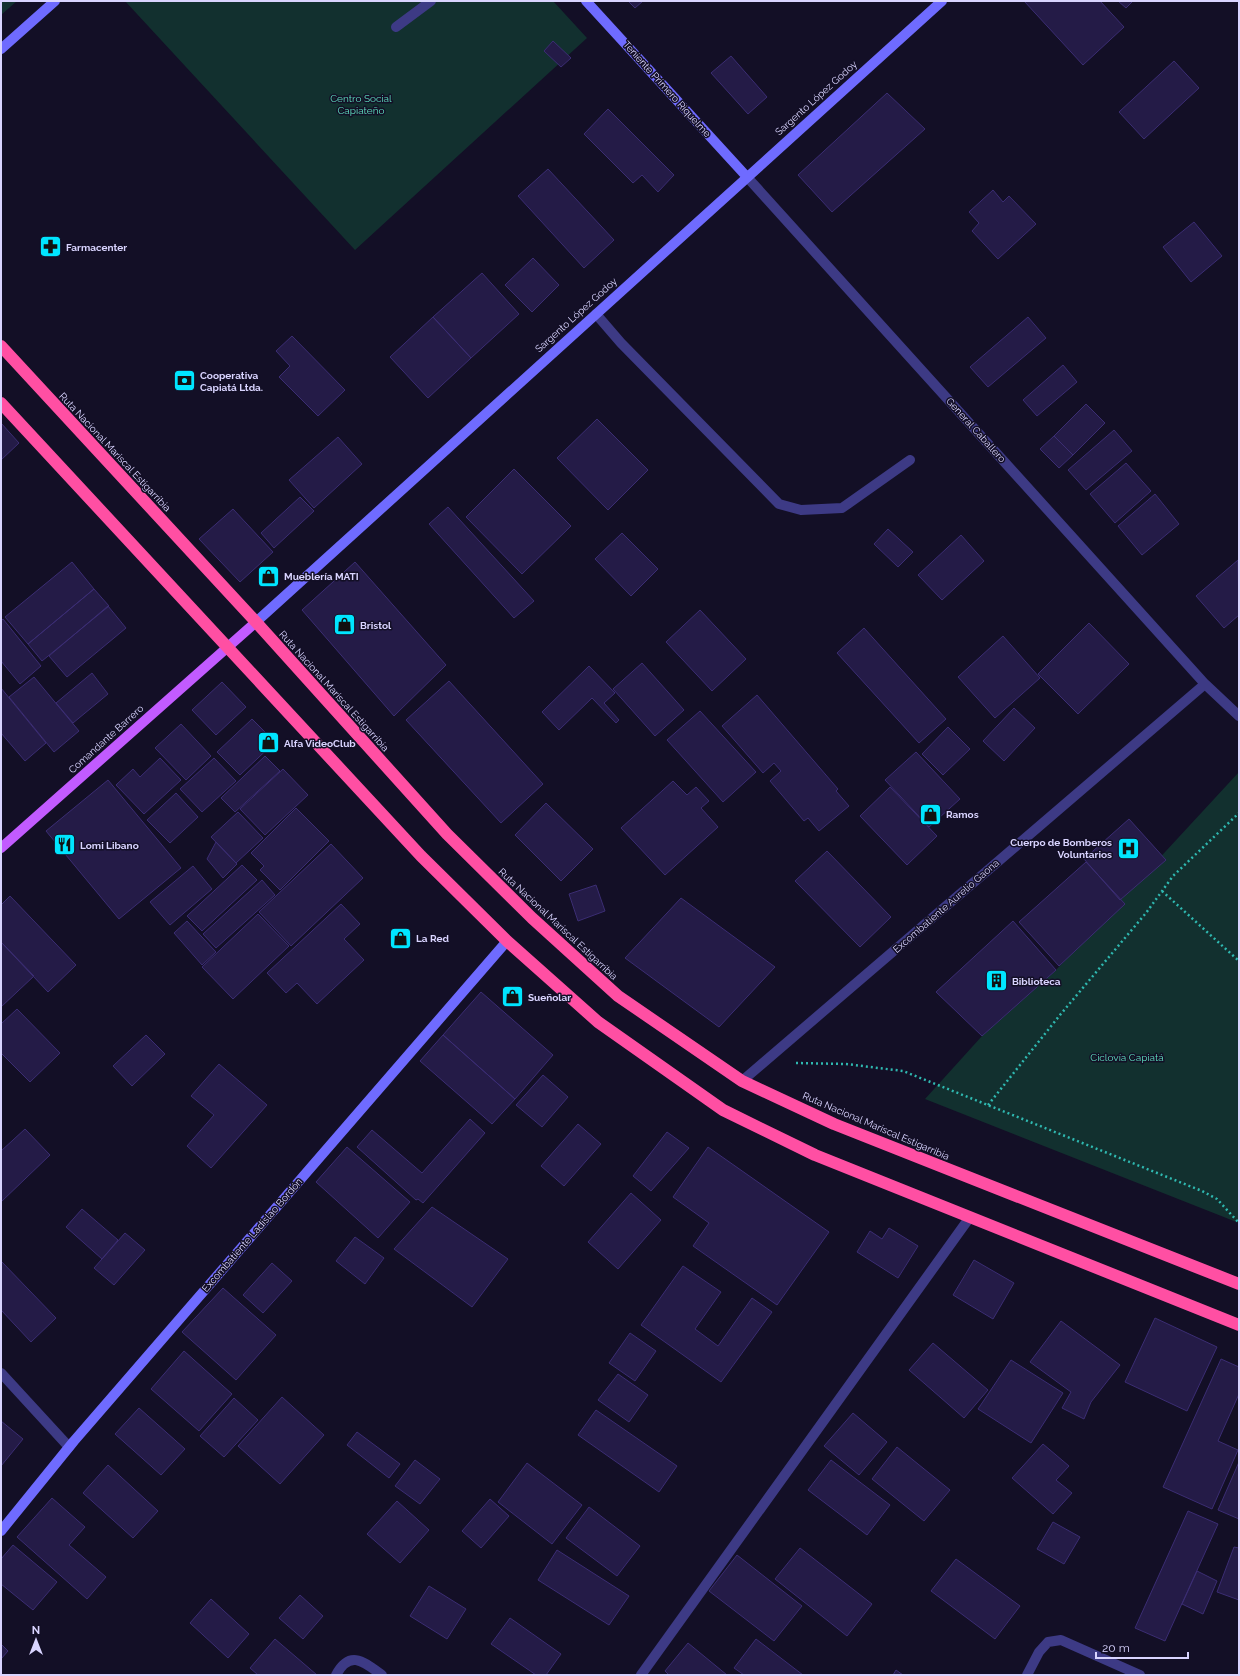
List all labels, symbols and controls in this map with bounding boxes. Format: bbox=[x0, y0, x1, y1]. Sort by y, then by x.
street label: Teniente Primero Riquelme bbox=[621, 39, 713, 139]
street label: Sargento López Godoy bbox=[773, 58, 860, 138]
park label: Centro Social Capiateño bbox=[330, 93, 392, 116]
pharmacy icon: Farmacenter bbox=[38, 234, 64, 260]
place label: Farmacenter bbox=[66, 242, 127, 253]
street label: Sargento López Godoy bbox=[533, 275, 620, 355]
bank icon: Cooperativa Capiatá Ltda. bbox=[171, 368, 197, 394]
place label: Cooperativa Capiatá Ltda. bbox=[200, 370, 263, 393]
street label: Ruta Nacional Mariscal Estigarribia bbox=[57, 390, 173, 514]
street label: General Caballero bbox=[944, 395, 1008, 465]
shop icon: Mueblería MATI bbox=[256, 563, 282, 589]
place label: Mueblería MATI bbox=[284, 571, 359, 582]
shop icon: Bristol bbox=[331, 612, 357, 638]
place label: Bristol bbox=[360, 620, 392, 631]
street label: Ruta Nacional Mariscal Estigarribia bbox=[277, 628, 391, 754]
street label: Comandante Barrero bbox=[66, 703, 146, 775]
shop icon: Alfa VideoClub bbox=[256, 730, 282, 756]
place label: Alfa VideoClub bbox=[284, 738, 356, 749]
shop icon: Ramos bbox=[917, 801, 943, 827]
place label: Ramos bbox=[946, 809, 979, 820]
restaurant icon: Lomi Libano bbox=[51, 832, 77, 858]
hospital icon: Cuerpo de Bomberos Voluntarios bbox=[1115, 835, 1141, 861]
place label: Cuerpo de Bomberos Voluntarios bbox=[1010, 837, 1112, 860]
place label: Lomi Libano bbox=[80, 840, 139, 851]
street label: Excombatiente Aurelio Gaona bbox=[891, 857, 1001, 955]
street label: Ruta Nacional Mariscal Estigarribia bbox=[496, 866, 620, 982]
shop icon: La Red bbox=[387, 925, 413, 951]
place label: La Red bbox=[416, 933, 449, 944]
building icon: Biblioteca bbox=[983, 968, 1009, 994]
place label: Biblioteca bbox=[1012, 976, 1061, 987]
shop icon: Sueñolar bbox=[499, 984, 525, 1010]
place label: Sueñolar bbox=[528, 992, 571, 1003]
park label: Ciclovía Capiatá bbox=[1090, 1052, 1164, 1063]
street label: Ruta Nacional Mariscal Estigarribia bbox=[801, 1090, 951, 1162]
street label: Excombatiente Ladislao Bordón bbox=[200, 1176, 305, 1294]
north arrow bbox=[16, 1620, 56, 1660]
text: N bbox=[32, 1624, 40, 1637]
scale bar bbox=[1096, 1634, 1188, 1660]
text: 20 m bbox=[1102, 1641, 1130, 1655]

